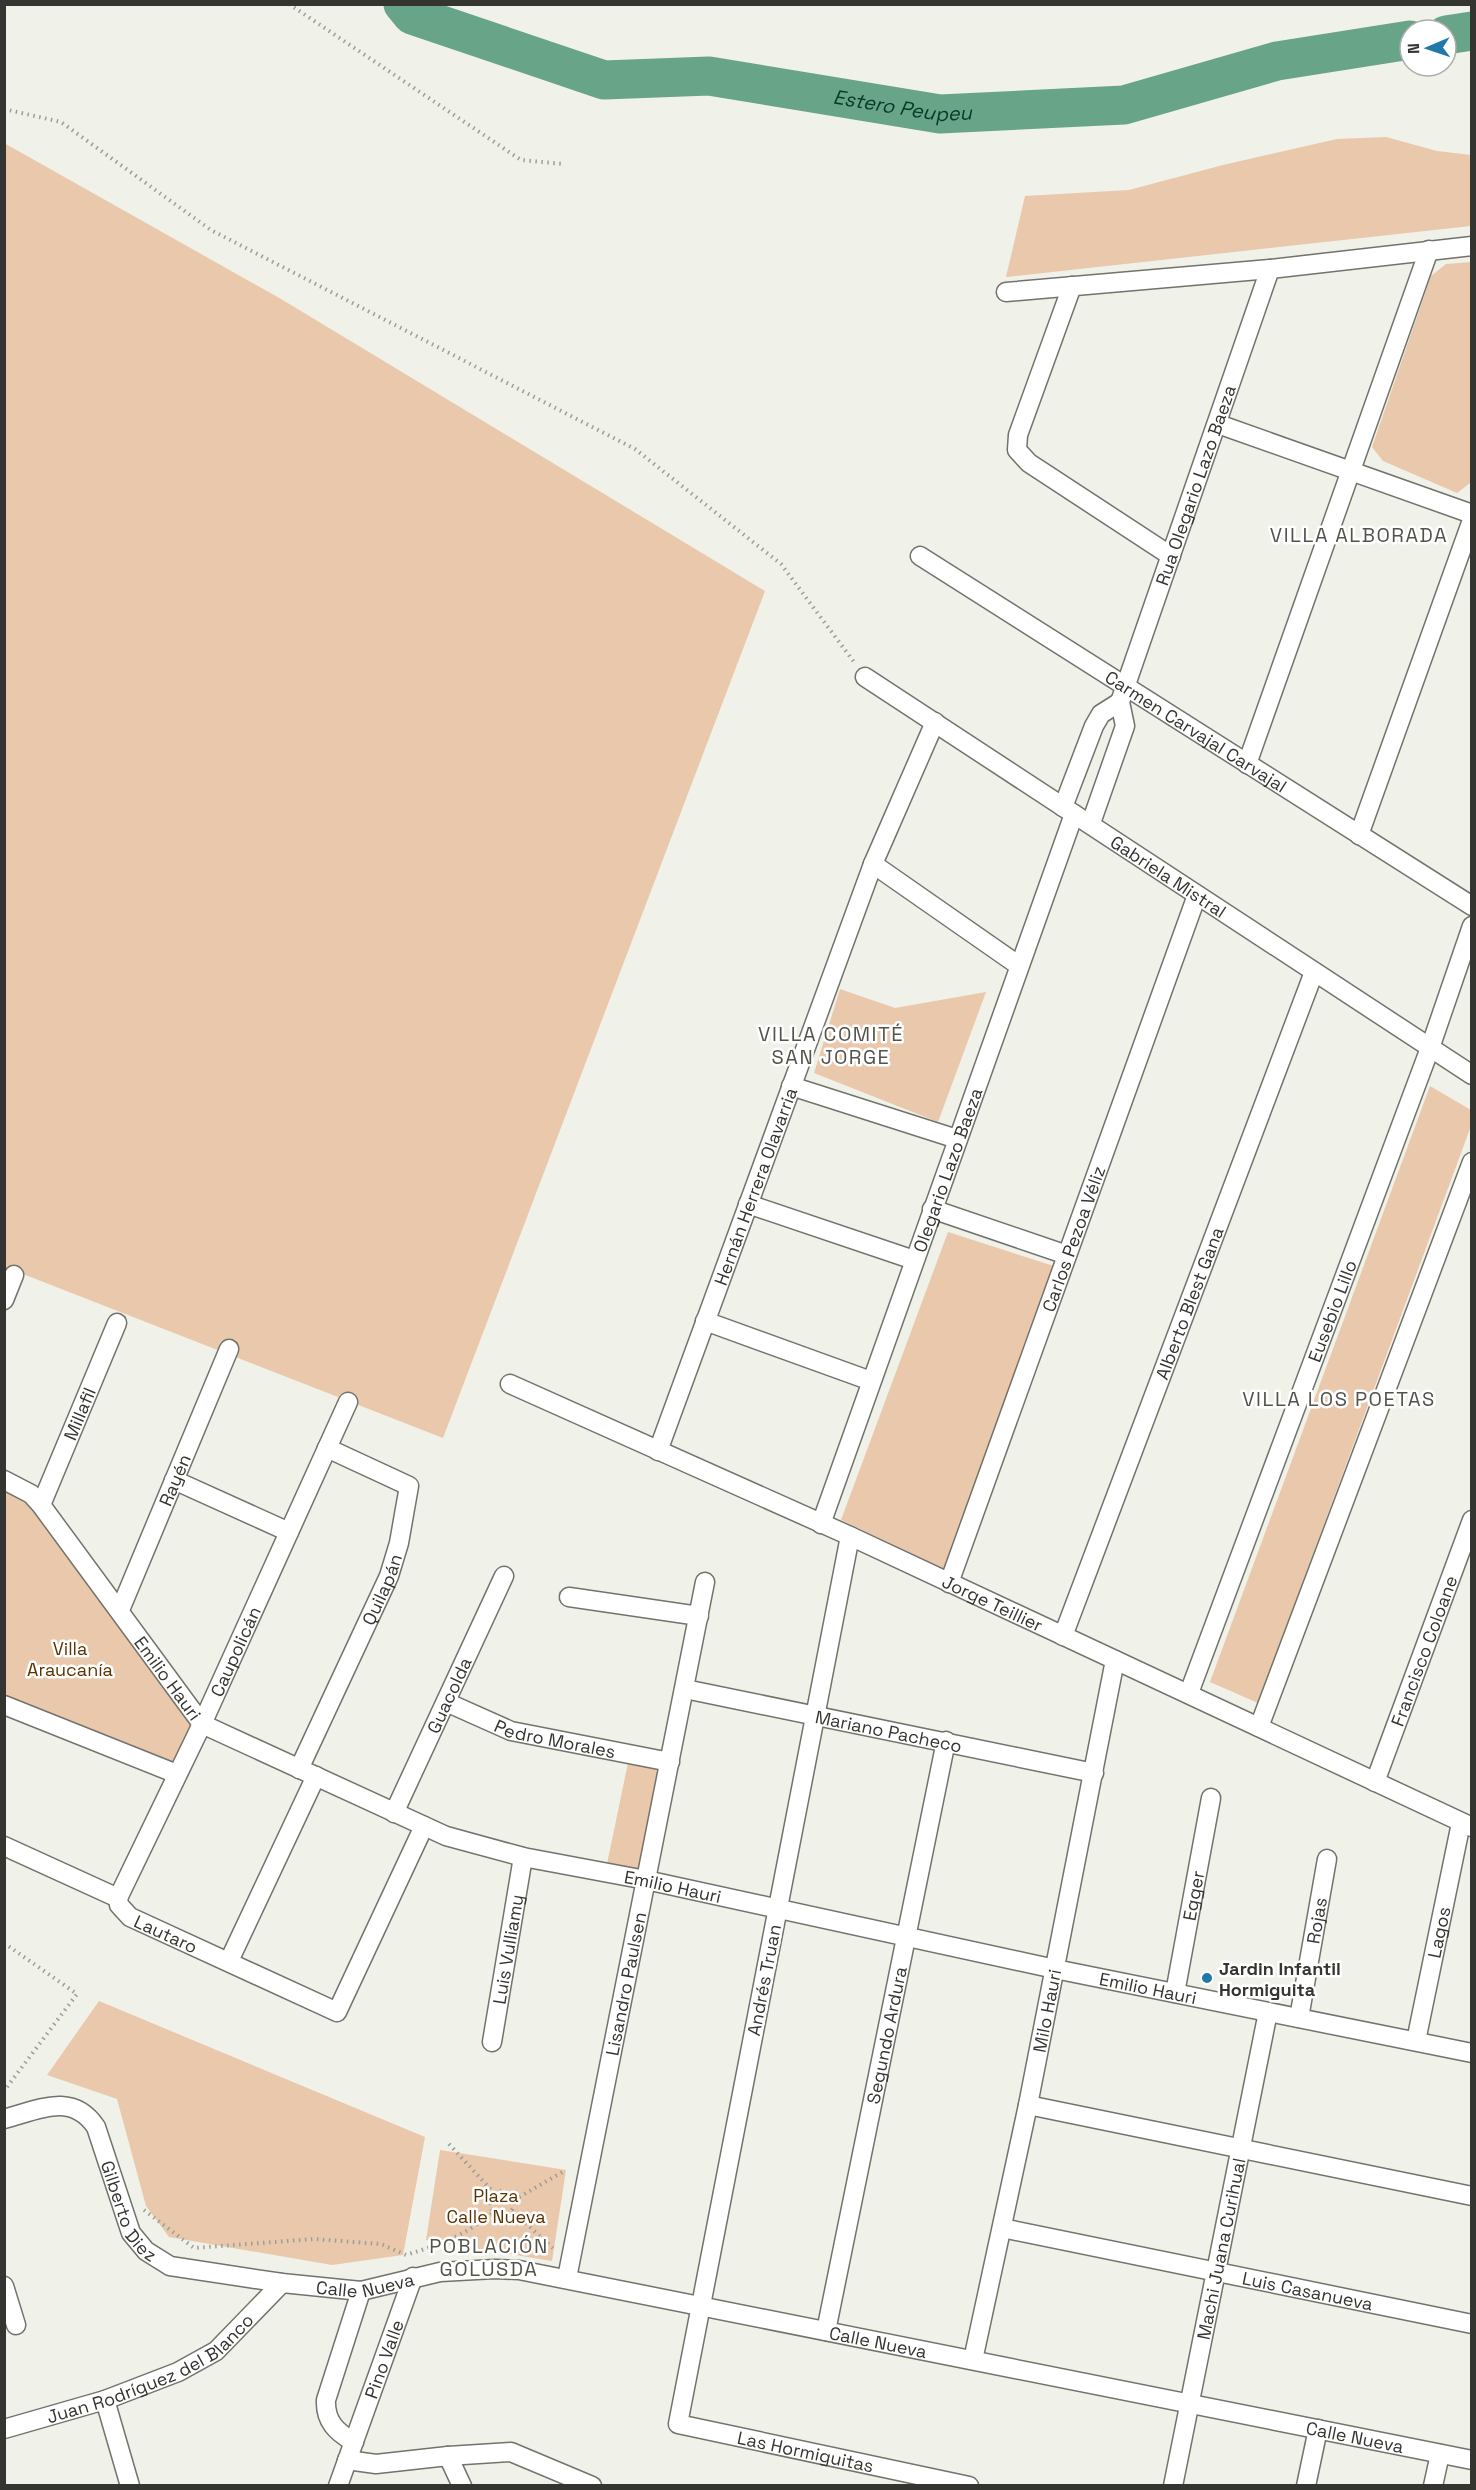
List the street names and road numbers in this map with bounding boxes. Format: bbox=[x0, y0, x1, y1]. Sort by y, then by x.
street label: Rua Olegario Lazo Baeza bbox=[1150, 382, 1240, 588]
street label: Carmen Carvajal Carvajal bbox=[1101, 665, 1291, 797]
street label: Gabriela Mistral bbox=[1106, 830, 1231, 922]
street label: Hernán Herrera Olavarria bbox=[708, 1084, 802, 1288]
street label: Olegario Lazo Baeza bbox=[907, 1084, 987, 1255]
street label: Carlos Pezoa Véliz bbox=[1036, 1163, 1110, 1315]
street label: Alberto Blest Gana bbox=[1150, 1223, 1228, 1383]
street label: Eusebio Lillo bbox=[1302, 1257, 1361, 1365]
street label: Millafil bbox=[58, 1384, 100, 1443]
street label: Rayén bbox=[153, 1450, 195, 1509]
street label: Quilapán bbox=[356, 1551, 407, 1629]
street label: Jorge Teillier bbox=[939, 1569, 1047, 1636]
street label: Francisco Coloane bbox=[1385, 1572, 1462, 1729]
street label: Caupolicán bbox=[205, 1603, 265, 1700]
street label: Emilio Hauri bbox=[130, 1631, 207, 1725]
street label: Guacolda bbox=[421, 1653, 476, 1737]
street label: Mariano Pacheco bbox=[813, 1705, 964, 1757]
street label: Pedro Morales bbox=[491, 1714, 618, 1763]
street label: Emilio Hauri bbox=[622, 1865, 724, 1908]
street label: Egger bbox=[1177, 1868, 1209, 1923]
street label: Luis Vulliamy bbox=[487, 1893, 528, 2006]
street label: Rojas bbox=[1301, 1896, 1332, 1946]
street label: Lagos bbox=[1422, 1904, 1455, 1960]
street label: Lautaro bbox=[131, 1909, 201, 1958]
street label: Lisandro Paulsen bbox=[600, 1910, 651, 2058]
street label: Andrés Truan bbox=[742, 1922, 786, 2038]
street label: Segundo Ardura bbox=[861, 1964, 911, 2106]
street label: Milo Hauri bbox=[1027, 1967, 1066, 2054]
street label: Emilio Hauri bbox=[1097, 1967, 1199, 2009]
street label: Machi Juana Curihual bbox=[1191, 2156, 1250, 2342]
street label: Gilberto Diez bbox=[96, 2158, 161, 2266]
street label: Luis Casanueva bbox=[1240, 2266, 1375, 2315]
street label: Calle Nueva bbox=[315, 2267, 416, 2303]
street label: Juan Rodríguez del Blanco bbox=[44, 2308, 258, 2428]
street label: Pino Valle bbox=[359, 2316, 408, 2401]
street label: Calle Nueva bbox=[827, 2321, 929, 2363]
street label: Calle Nueva bbox=[1304, 2416, 1406, 2458]
street label: Las Hormiguitas bbox=[735, 2425, 876, 2477]

